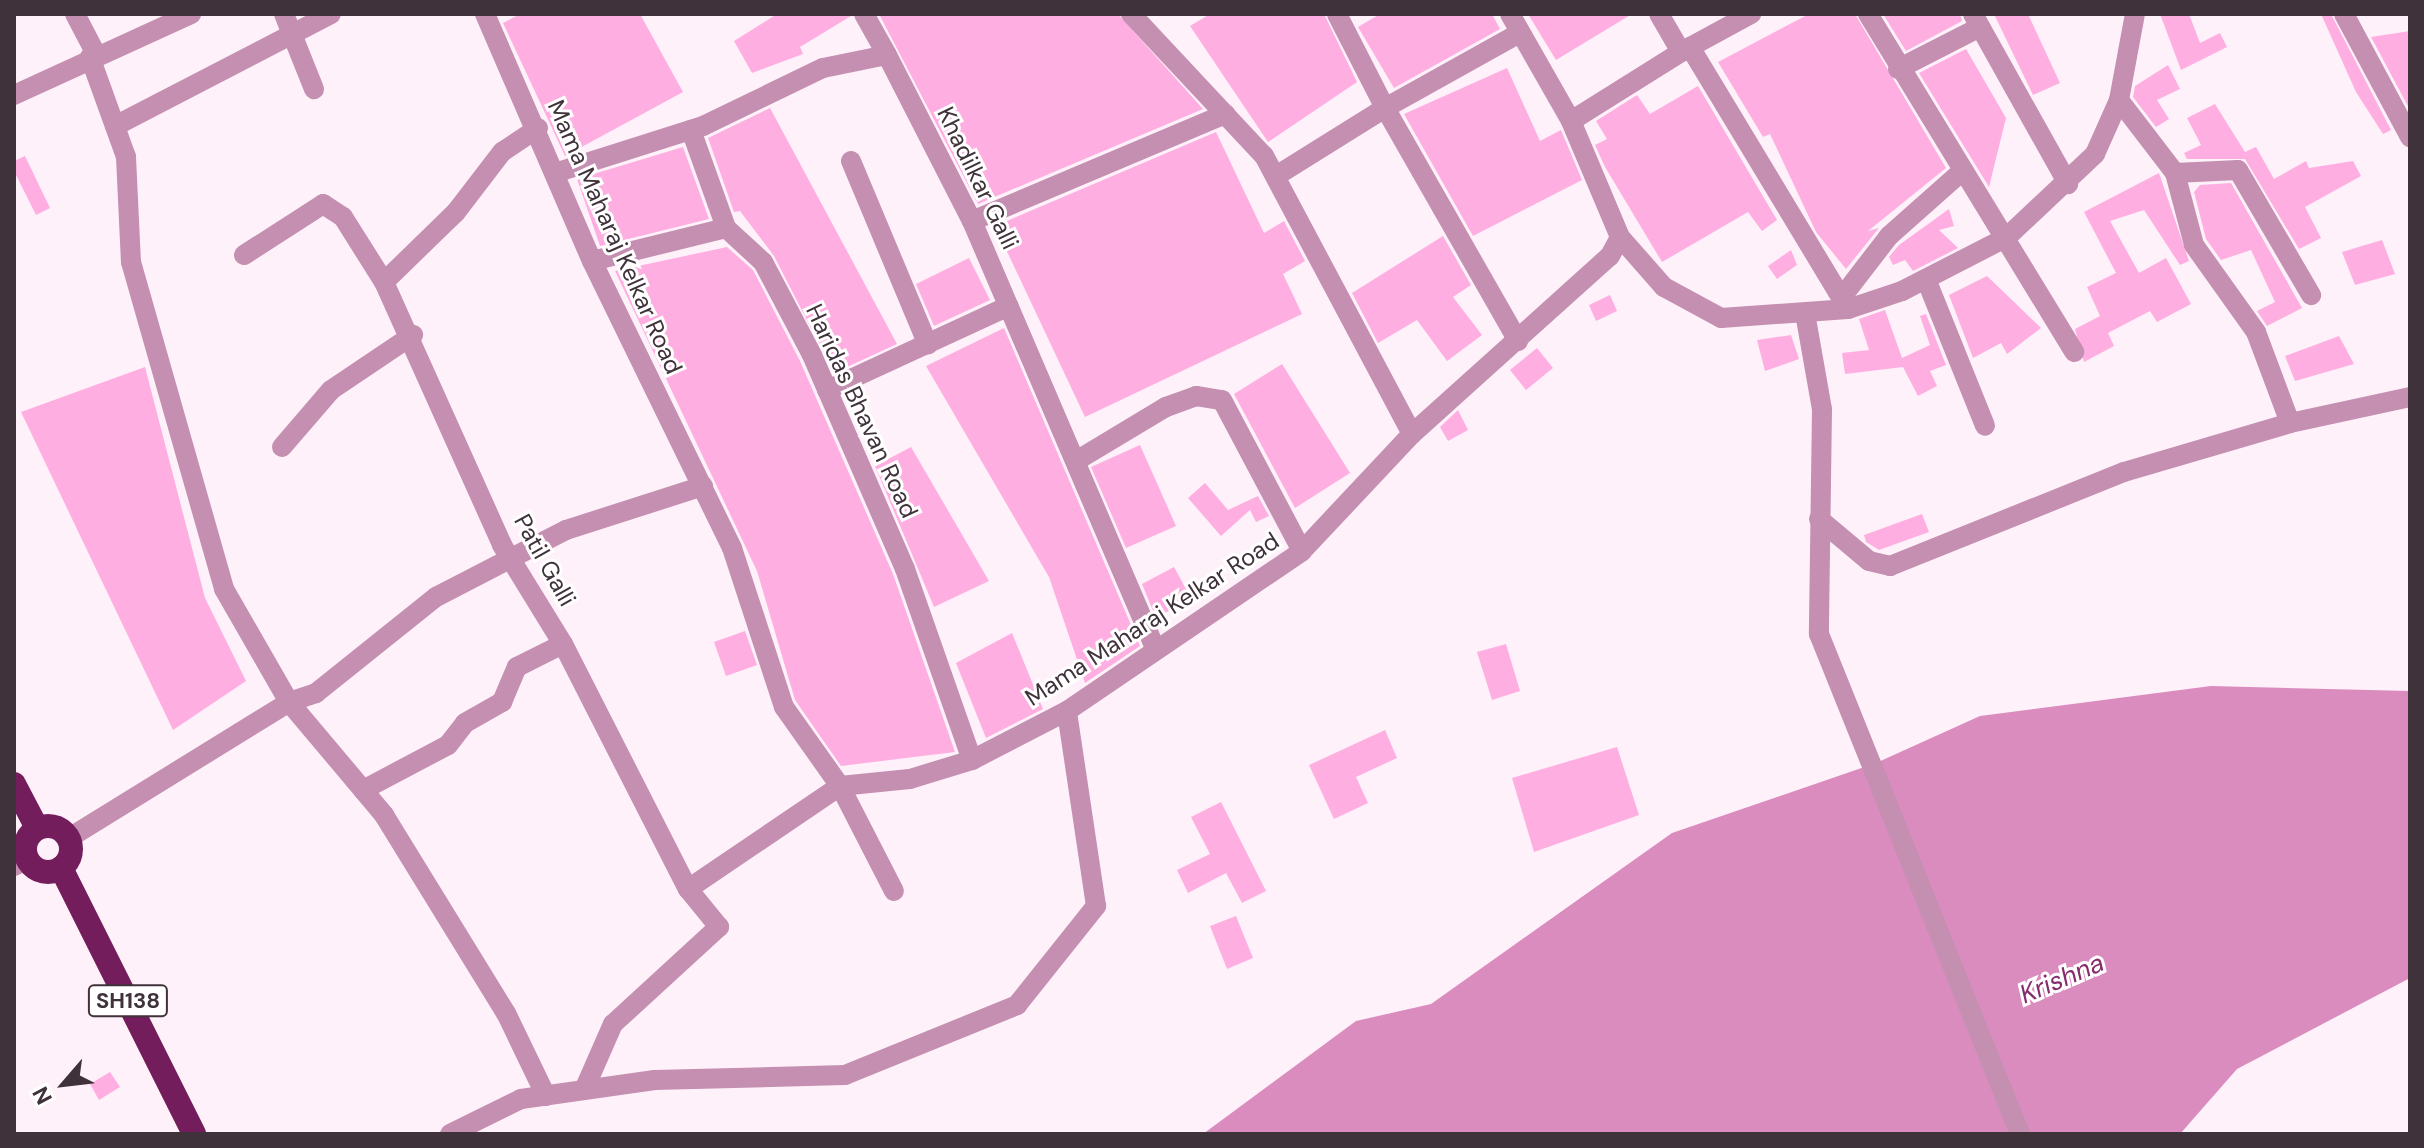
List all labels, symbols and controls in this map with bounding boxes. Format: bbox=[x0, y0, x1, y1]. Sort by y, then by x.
street label: Mama Maharaj Kelkar Road bbox=[542, 96, 688, 378]
street label: Khadilkar Galli bbox=[931, 102, 1025, 254]
street label: Haridas Bhavan Road bbox=[800, 300, 924, 522]
street label: Patil Galli bbox=[508, 509, 582, 611]
street label: Mama Maharaj Kelkar Road bbox=[1020, 526, 1284, 712]
water label: Krishna bbox=[2015, 947, 2109, 1011]
road number: SH138 bbox=[86, 983, 170, 1019]
north arrow bbox=[24, 1044, 104, 1124]
text: N bbox=[26, 1082, 59, 1109]

